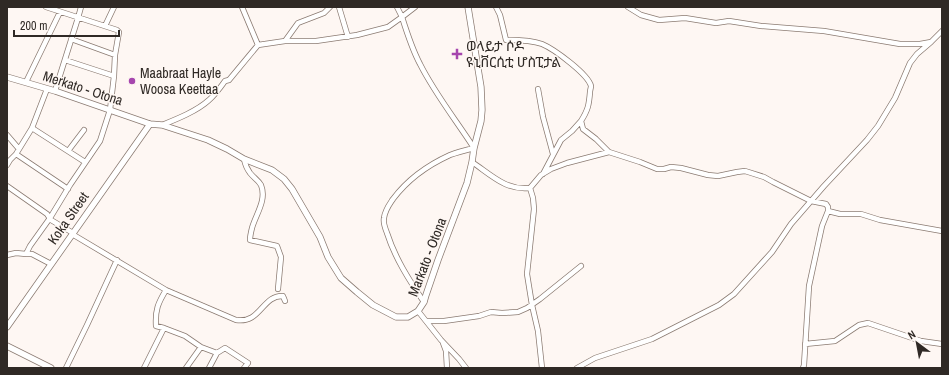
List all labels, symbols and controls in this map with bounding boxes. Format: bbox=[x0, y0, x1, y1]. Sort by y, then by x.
scale bar bbox=[14, 12, 119, 38]
text: 200 m bbox=[20, 18, 47, 34]
place label: ወላይታ ሶዶ ዩኒቨርሲቲ ሆስፒታል bbox=[466, 37, 562, 71]
marker: ወላይታ ሶዶ ዩኒቨርሲቲ ሆስፒታል bbox=[451, 48, 463, 60]
place label: Maabraat Hayle Woosa Keettaa bbox=[140, 64, 221, 98]
street label: Merkato - Otona bbox=[41, 67, 126, 110]
marker: Maabraat Hayle Woosa Keettaa bbox=[127, 76, 137, 86]
street label: Koka Street bbox=[43, 188, 93, 248]
street label: Markato - Otona bbox=[404, 214, 450, 299]
north arrow bbox=[897, 323, 937, 363]
text: N bbox=[905, 327, 918, 342]

